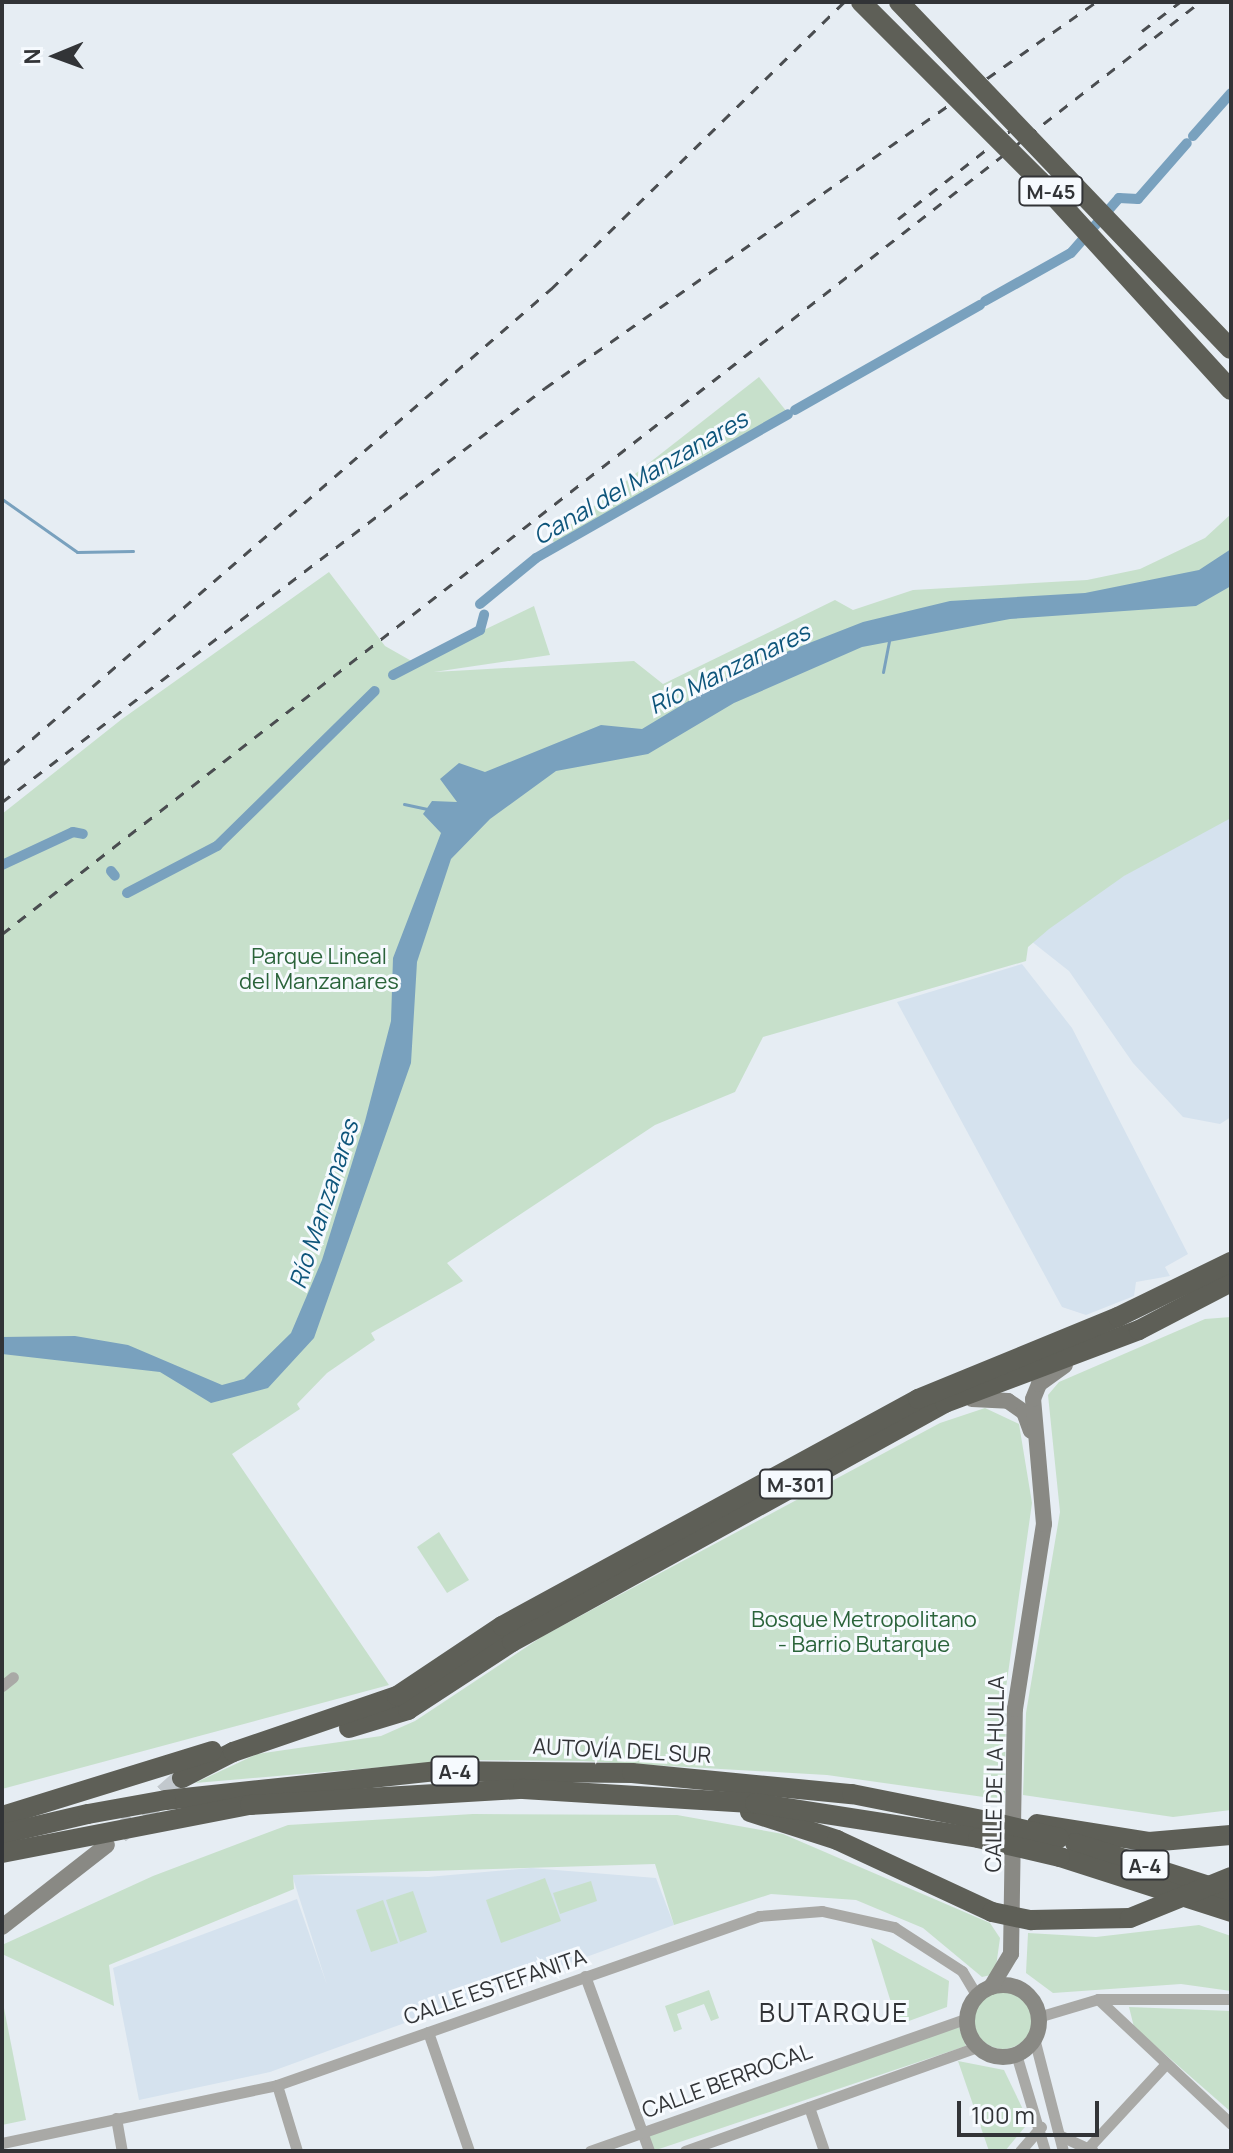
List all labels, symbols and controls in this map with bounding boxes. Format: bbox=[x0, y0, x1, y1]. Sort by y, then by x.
north arrow bbox=[16, 16, 96, 96]
text: N bbox=[17, 48, 47, 65]
road number: M-45 bbox=[1017, 175, 1085, 207]
water label: Canal del Manzanares bbox=[528, 404, 752, 550]
water label: Río Manzanares bbox=[644, 617, 814, 719]
park label: Parque Lineal del Manzanares bbox=[239, 943, 399, 994]
water label: Río Manzanares bbox=[282, 1116, 364, 1292]
road number: M-301 bbox=[758, 1468, 834, 1500]
park label: Bosque Metropolitano - Barrio Butarque bbox=[751, 1606, 977, 1658]
street label: CALLE DE LA HULLA bbox=[980, 1675, 1010, 1873]
street label: AUTOVÍA DEL SUR bbox=[531, 1733, 713, 1769]
road number: A-4 bbox=[429, 1755, 481, 1787]
road number: A-4 bbox=[1119, 1849, 1171, 1881]
street label: CALLE ESTEFANITA bbox=[400, 1943, 590, 2031]
district label: BUTARQUE bbox=[759, 1997, 909, 2029]
street label: CALLE BERROCAL bbox=[638, 2038, 816, 2124]
scale bar bbox=[961, 2085, 1103, 2135]
text: 100 m bbox=[971, 2098, 1035, 2131]

